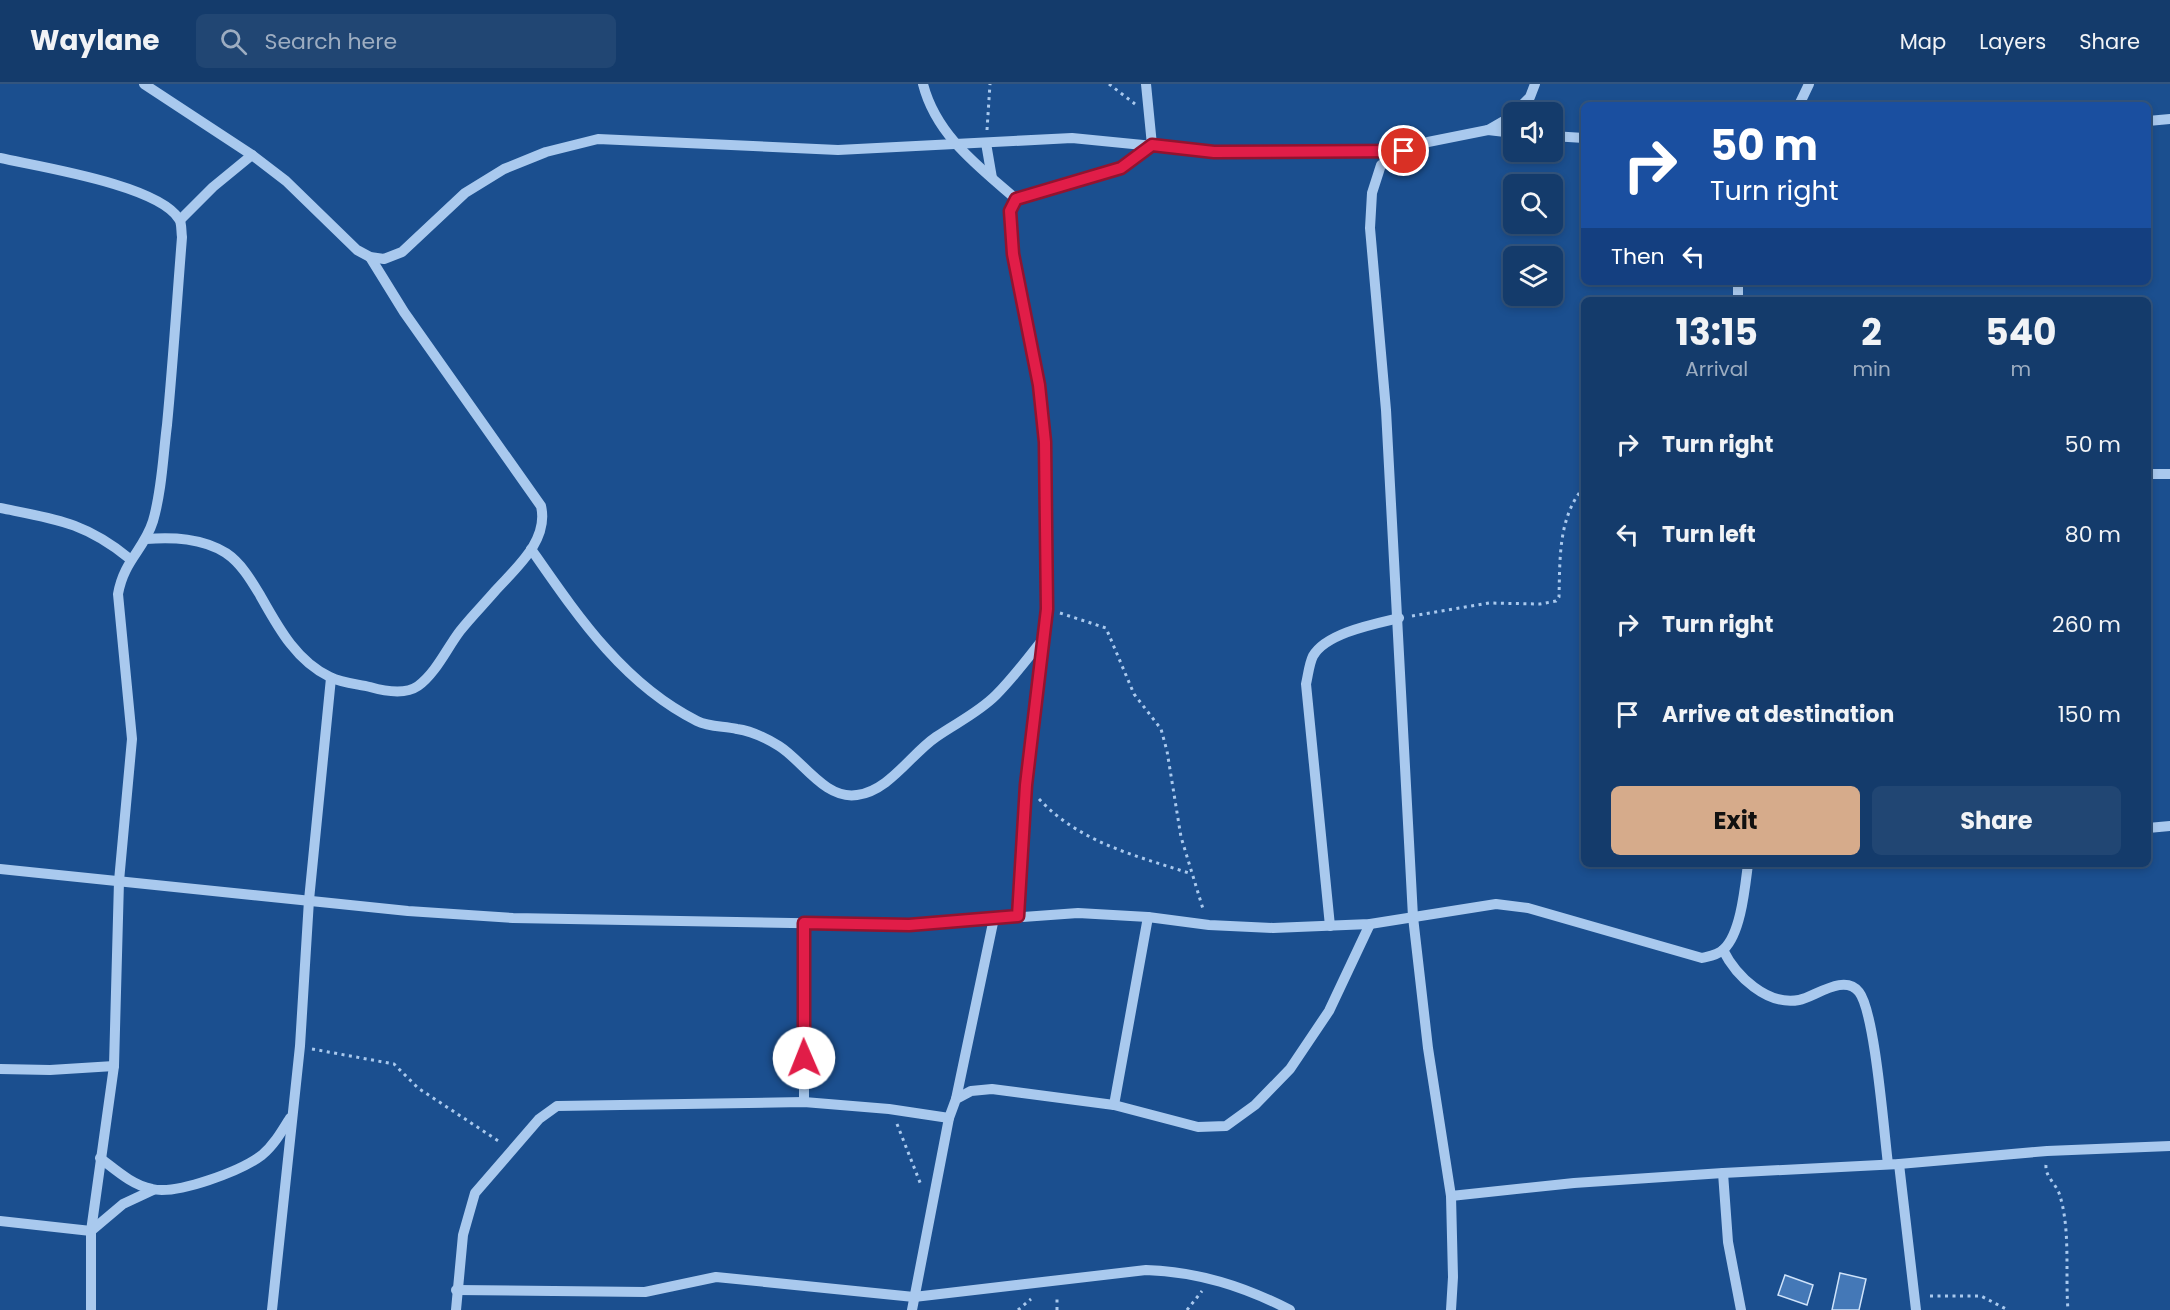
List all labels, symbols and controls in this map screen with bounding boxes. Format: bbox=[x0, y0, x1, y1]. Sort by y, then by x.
search box bbox=[196, 14, 616, 68]
text: Waylane bbox=[30, 21, 160, 60]
icon: search bbox=[217, 25, 250, 58]
text: Search here bbox=[265, 26, 397, 57]
text: Map bbox=[1900, 27, 1946, 56]
text: Layers bbox=[1979, 27, 2046, 56]
text: Share bbox=[2079, 27, 2140, 56]
map controls bbox=[1503, 102, 1563, 306]
button: sound bbox=[1503, 102, 1563, 162]
text: 50 m bbox=[1710, 116, 1818, 175]
pin bbox=[1378, 125, 1429, 176]
icon: right bbox=[1611, 126, 1689, 204]
icon: arrive bbox=[1387, 134, 1420, 167]
text: Turn right bbox=[1710, 172, 1839, 209]
button: search bbox=[1503, 174, 1563, 234]
icon: left bbox=[1677, 240, 1710, 273]
text: Then bbox=[1611, 241, 1665, 272]
button: layers bbox=[1503, 246, 1563, 306]
text: 13:15 bbox=[1675, 307, 1758, 358]
text: 2 bbox=[1861, 307, 1882, 358]
text: 540 bbox=[1985, 307, 2057, 358]
text: Arrival bbox=[1685, 355, 1748, 383]
text: min bbox=[1852, 355, 1891, 383]
text: m bbox=[2011, 355, 2031, 383]
icon: right bbox=[1611, 428, 1644, 461]
text: Turn right bbox=[1662, 429, 1773, 460]
text: 50 m bbox=[2065, 429, 2121, 460]
icon: left bbox=[1611, 518, 1644, 551]
text: Turn left bbox=[1662, 519, 1756, 550]
text: 80 m bbox=[2065, 519, 2121, 550]
icon: right bbox=[1611, 608, 1644, 641]
text: Turn right bbox=[1662, 609, 1773, 640]
text: 260 m bbox=[2052, 609, 2121, 640]
icon: arrive bbox=[1611, 698, 1644, 731]
text: Arrive at destination bbox=[1662, 699, 1894, 730]
text: 150 m bbox=[2058, 699, 2121, 730]
button: Exit bbox=[1611, 786, 1860, 855]
button: Share bbox=[1872, 786, 2121, 855]
position arrow bbox=[772, 1026, 836, 1090]

